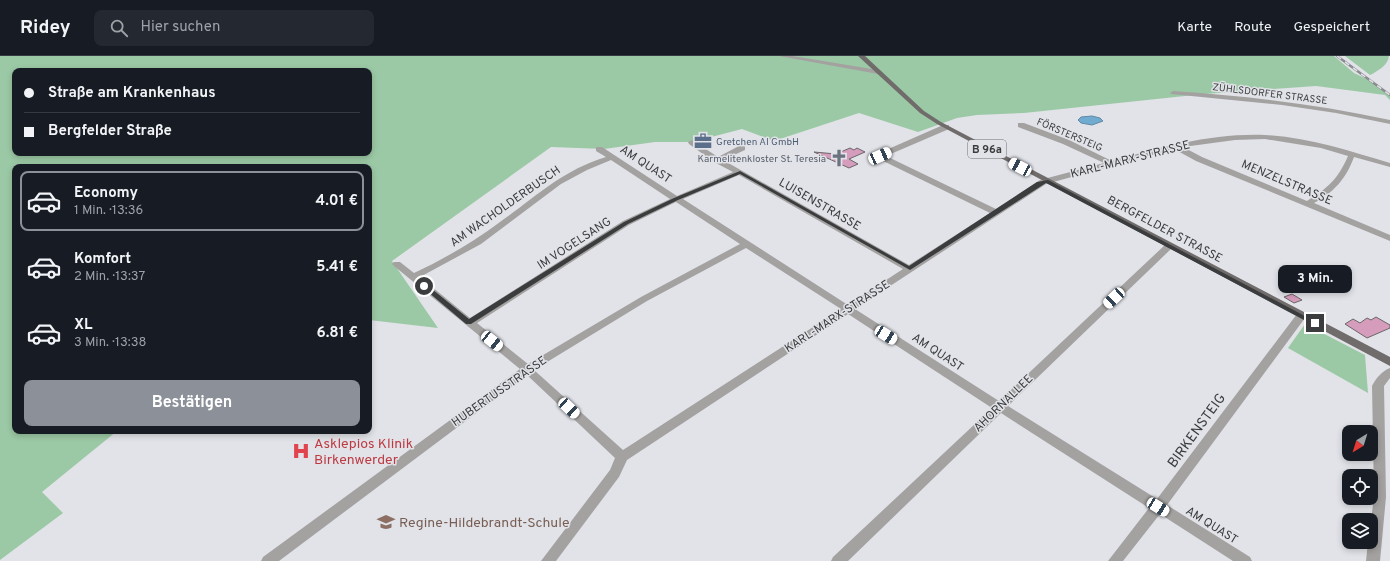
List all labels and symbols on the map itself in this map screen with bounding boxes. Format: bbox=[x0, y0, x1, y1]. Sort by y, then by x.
street label: ZÜHLSDORFER STRASSE bbox=[1212, 81, 1328, 108]
street label: FÖRSTERSTEIG bbox=[1035, 116, 1104, 155]
office icon: Gretchen AI GmbH bbox=[693, 131, 713, 151]
place label: Gretchen AI GmbH bbox=[716, 136, 799, 149]
street label: KARL-MARX-STRASSE bbox=[1069, 137, 1192, 183]
road number: B 96a bbox=[968, 140, 1006, 158]
street label: AM QUAST bbox=[616, 142, 674, 188]
car bbox=[867, 146, 893, 166]
church icon: Karmelitenkloster St. Teresia bbox=[829, 148, 849, 168]
place label: Karmelitenkloster St. Teresia bbox=[697, 153, 826, 166]
car bbox=[1007, 156, 1033, 178]
street label: MENZELSTRASSE bbox=[1239, 157, 1335, 209]
street label: AM WACHOLDERBUSCH bbox=[447, 163, 564, 251]
street label: LUISENSTRASSE bbox=[776, 175, 863, 235]
street label: BERGFELDER STRASSE bbox=[1104, 193, 1225, 267]
street label: IM VOGELSANG bbox=[534, 214, 615, 274]
callout: 3 Min. bbox=[1278, 265, 1352, 293]
route start bbox=[415, 277, 433, 295]
street label: KARL-MARX-STRASSE bbox=[782, 277, 893, 357]
car bbox=[1101, 285, 1127, 311]
route end bbox=[1306, 314, 1324, 332]
car bbox=[873, 324, 899, 346]
car bbox=[479, 329, 505, 353]
street label: AM QUAST bbox=[908, 330, 966, 376]
street label: HUBERTUSSTRASSE bbox=[449, 353, 550, 431]
street label: AHORNALLEE bbox=[971, 371, 1037, 436]
street label: BIRKENSTEIG bbox=[1165, 390, 1230, 471]
car bbox=[556, 395, 582, 421]
north arrow bbox=[1342, 425, 1378, 461]
place label: Asklepios Klinik Birkenwerder bbox=[314, 436, 413, 469]
hospital icon: Asklepios Klinik Birkenwerder bbox=[291, 441, 311, 461]
car bbox=[1145, 496, 1171, 518]
street label: AM QUAST bbox=[1182, 503, 1241, 548]
school or university icon: Regine-Hildebrandt-Schule bbox=[376, 512, 396, 532]
place label: Regine-Hildebrandt-Schule bbox=[399, 515, 569, 532]

